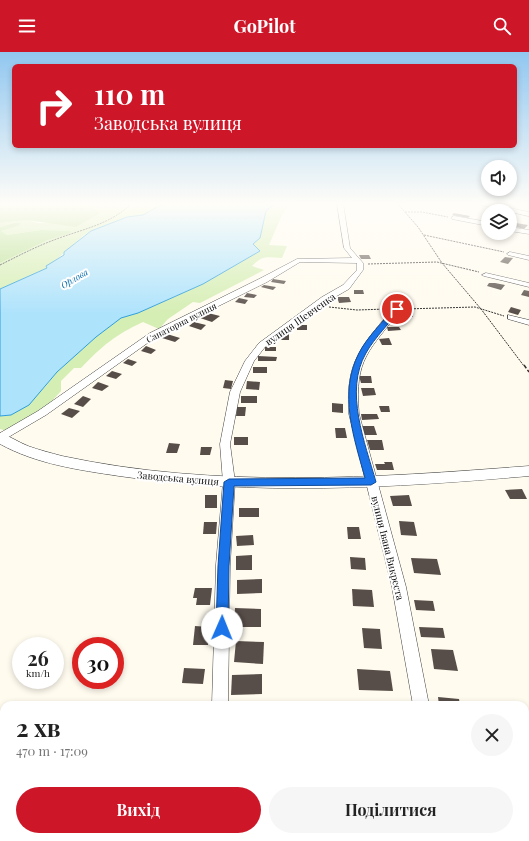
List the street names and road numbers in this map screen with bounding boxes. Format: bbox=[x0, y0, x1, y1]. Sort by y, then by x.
street label: вулиця Шевченка bbox=[262, 289, 338, 349]
street label: Санаторна вулиця bbox=[144, 299, 218, 345]
street label: Заводська вулиця bbox=[137, 467, 220, 489]
street label: вулиця Івана Викреста bbox=[368, 494, 408, 602]

